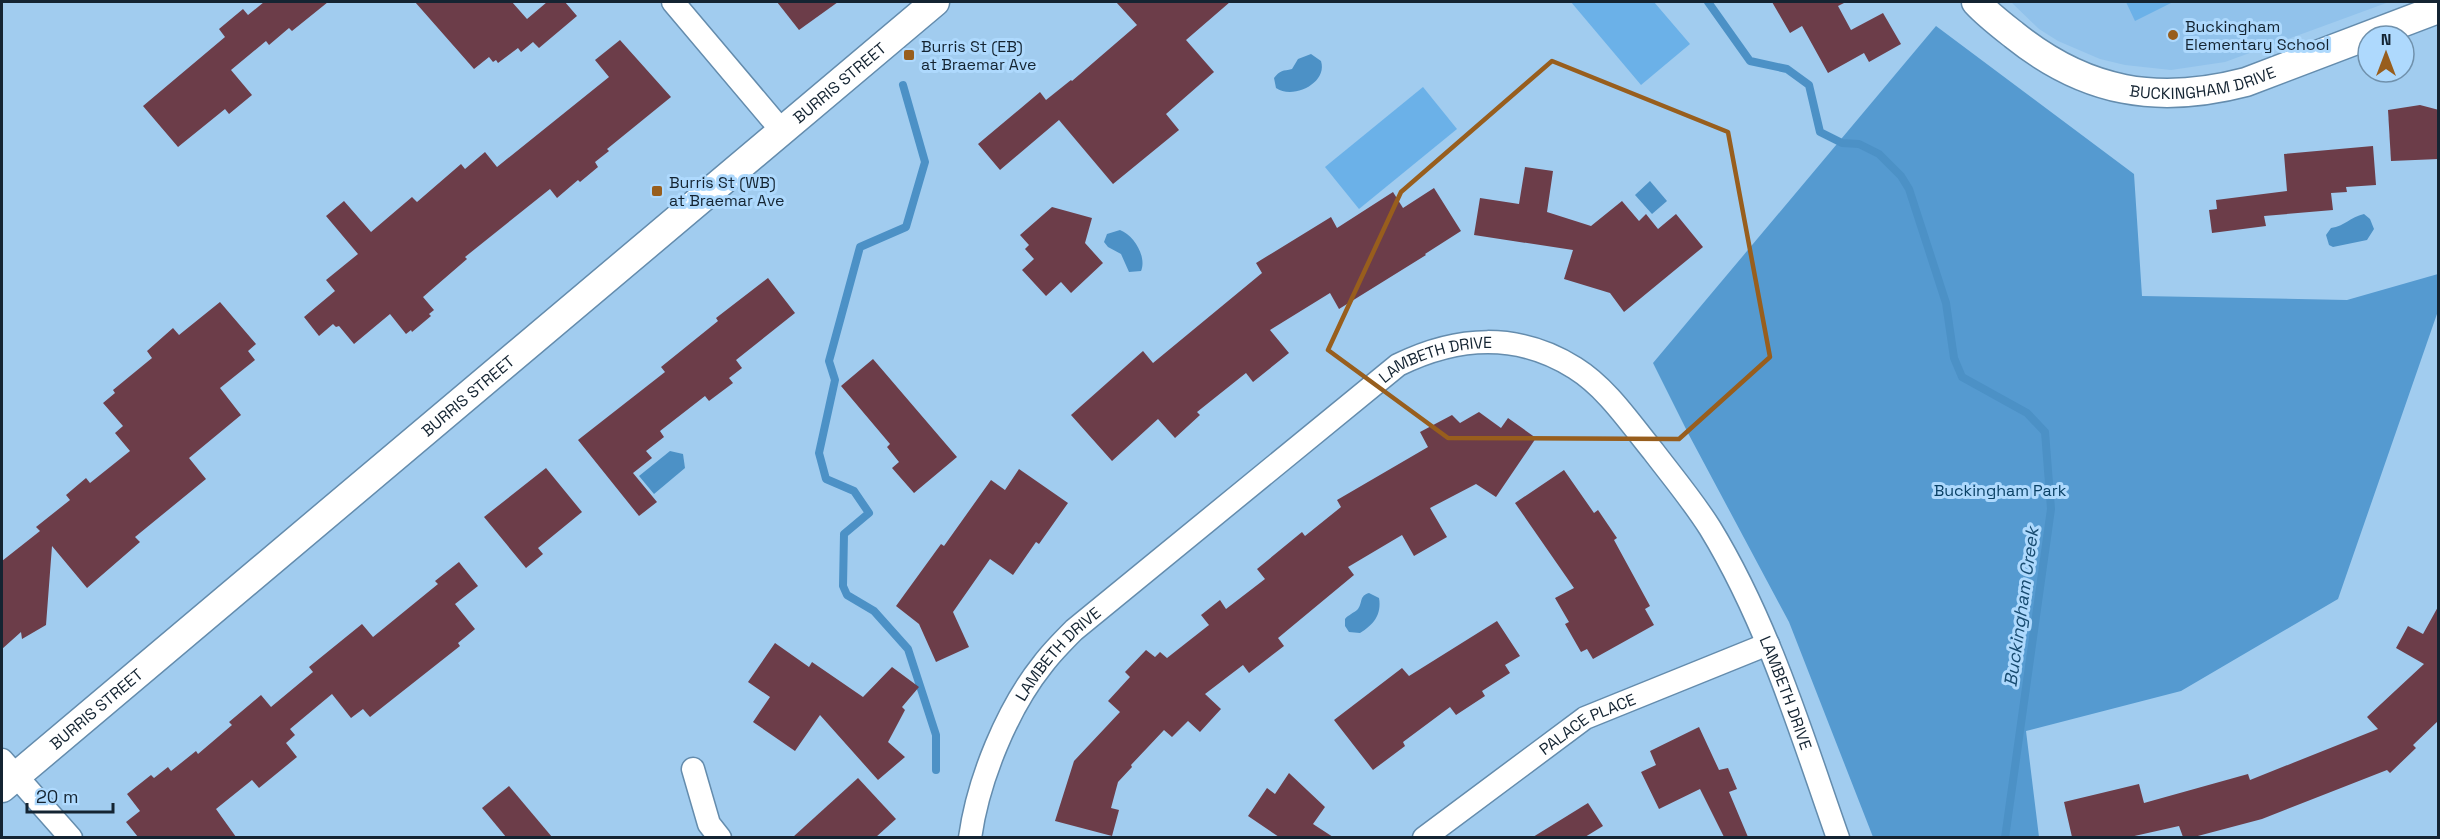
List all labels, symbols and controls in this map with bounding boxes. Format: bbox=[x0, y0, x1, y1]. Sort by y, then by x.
place label: Buckingham Elementary School bbox=[2185, 16, 2330, 55]
north arrow bbox=[2356, 24, 2416, 84]
marker: Buckingham Elementary School bbox=[2166, 28, 2180, 42]
text: N bbox=[2381, 29, 2391, 50]
place label: Burris St (EB) at Braemar Ave bbox=[921, 36, 1036, 75]
street label: BURRIS STREET bbox=[788, 37, 890, 128]
marker: Burris St (EB) at Braemar Ave bbox=[902, 48, 916, 62]
street label: BUCKINGHAM DRIVE bbox=[2128, 61, 2279, 104]
place label: Burris St (WB) at Braemar Ave bbox=[669, 172, 784, 211]
marker: Burris St (WB) at Braemar Ave bbox=[650, 184, 664, 198]
street label: LAMBETH DRIVE bbox=[1374, 332, 1492, 387]
street label: BURRIS STREET bbox=[417, 350, 519, 441]
park label: Buckingham Park bbox=[1934, 480, 2067, 501]
water label: Buckingham Creek bbox=[1998, 523, 2044, 688]
street label: LAMBETH DRIVE bbox=[1010, 602, 1105, 704]
street label: LAMBETH DRIVE bbox=[1755, 633, 1817, 752]
street label: BURRIS STREET bbox=[45, 663, 147, 754]
street label: PALACE PLACE bbox=[1535, 688, 1639, 759]
scale bar bbox=[27, 776, 112, 814]
text: 20 m bbox=[36, 785, 79, 808]

